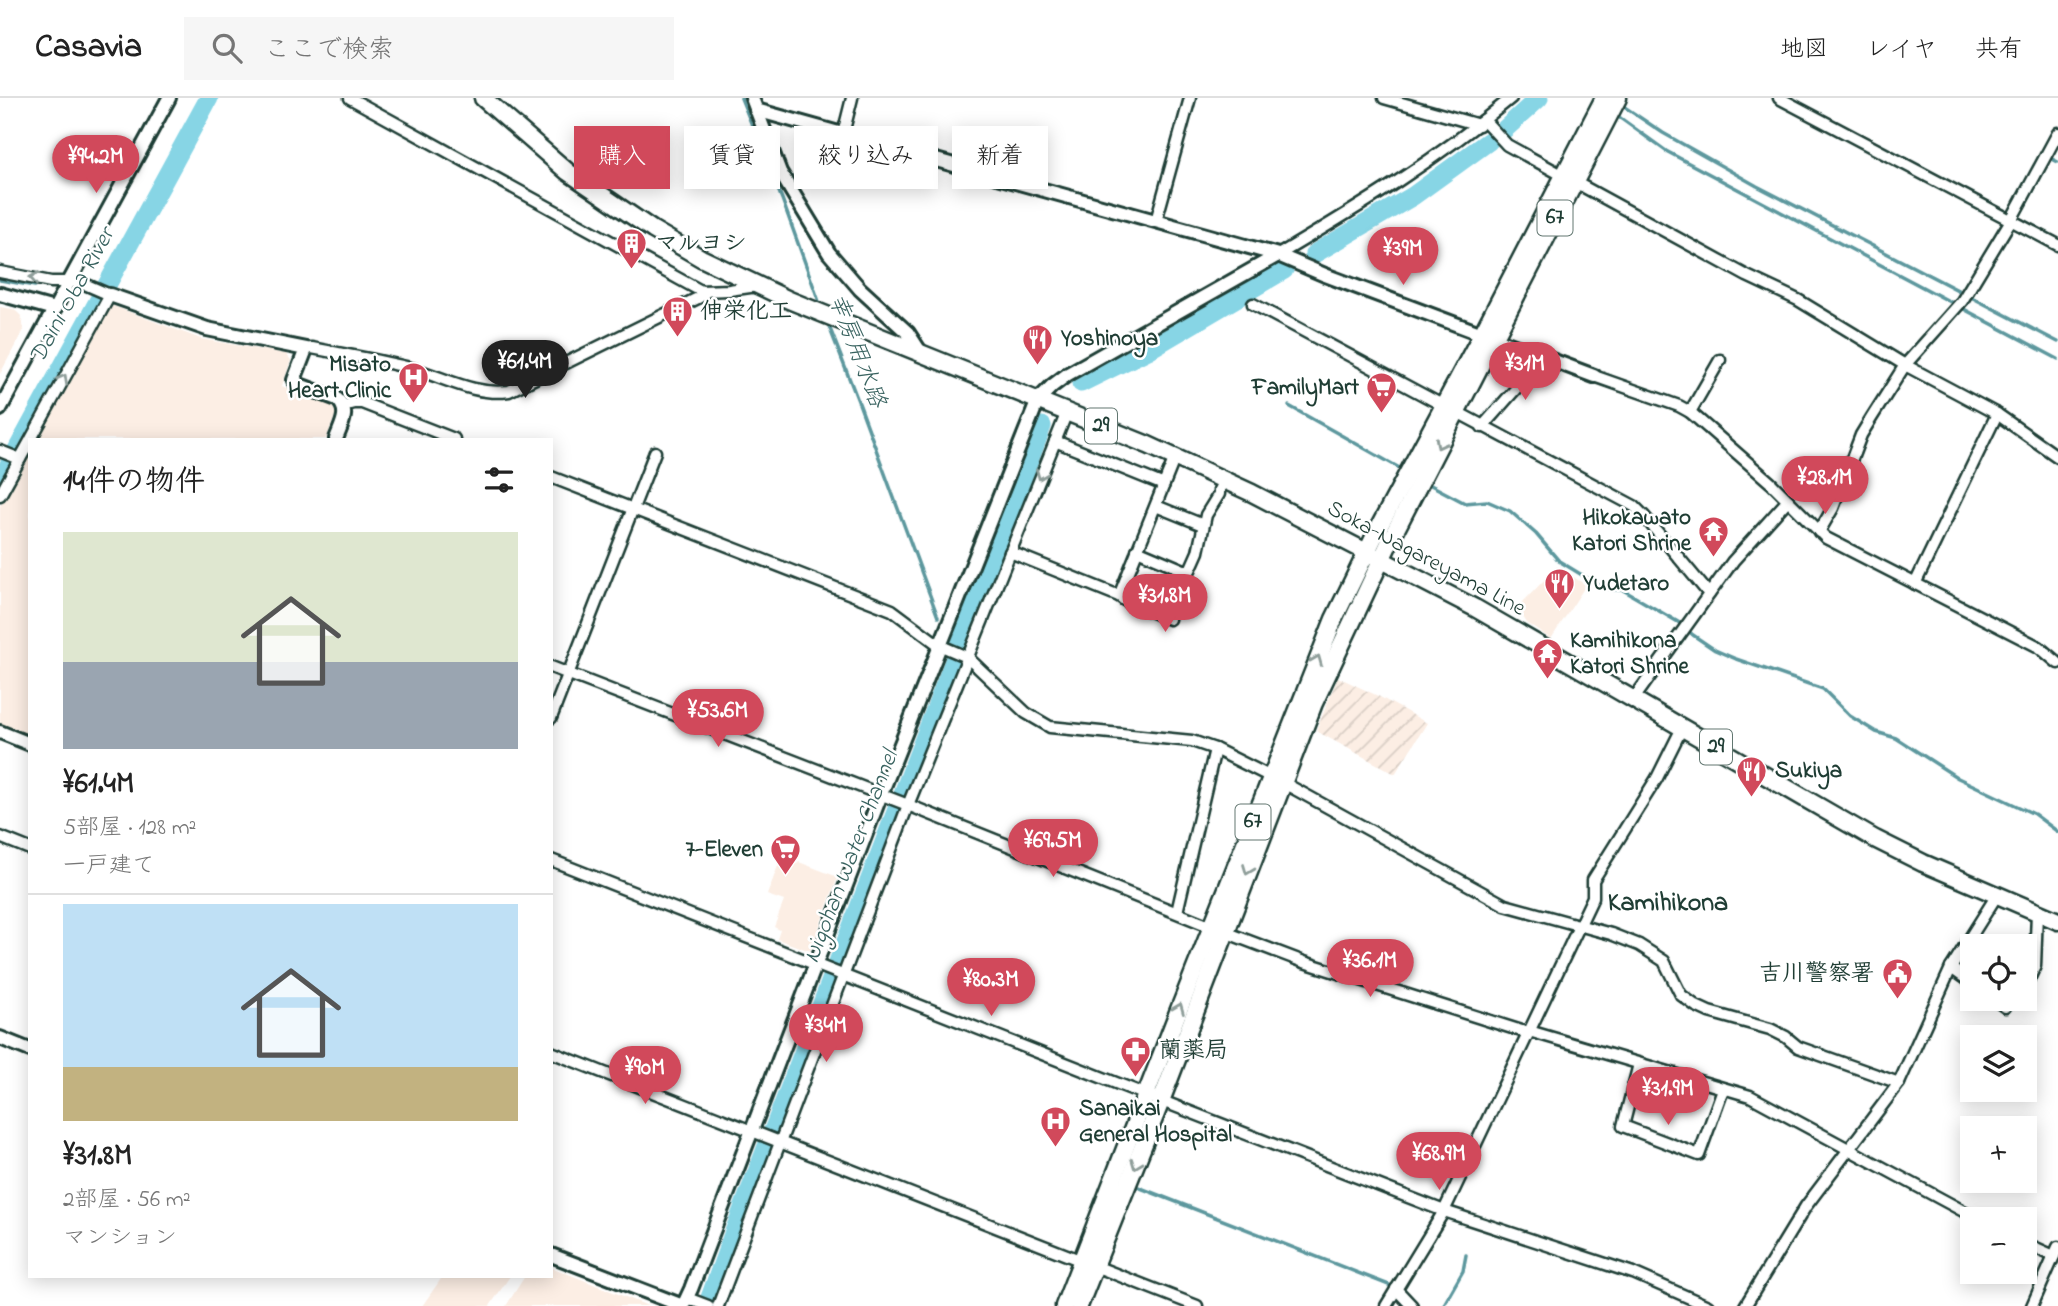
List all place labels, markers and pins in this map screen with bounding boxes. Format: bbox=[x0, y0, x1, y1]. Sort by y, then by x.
pin: ¥94.2M bbox=[39, 136, 153, 195]
building icon: マルヨシ bbox=[615, 227, 649, 271]
place label: マルヨシ bbox=[655, 228, 747, 261]
pin: ¥39M bbox=[1362, 228, 1444, 287]
building icon: 伸栄化工 bbox=[660, 295, 694, 339]
place label: 伸栄化工 bbox=[700, 296, 792, 329]
restaurant icon: Yoshinoya bbox=[1021, 322, 1055, 366]
place label: Yoshinoya bbox=[1060, 323, 1158, 358]
pin: ¥61.4M bbox=[468, 341, 582, 400]
pin: ¥31M bbox=[1484, 342, 1566, 402]
place label: Misato Heart Clinic bbox=[288, 349, 392, 408]
hospital icon: Misato Heart Clinic bbox=[397, 361, 431, 405]
supermarket icon: FamilyMart bbox=[1365, 371, 1399, 415]
place label: FamilyMart bbox=[1251, 372, 1359, 407]
pin: ¥28.1M bbox=[1768, 456, 1882, 516]
place label: Hikokawato Katori Shrine bbox=[1572, 502, 1692, 561]
temple icon: Hikokawato Katori Shrine bbox=[1697, 514, 1731, 558]
restaurant icon: Yudetaro bbox=[1543, 567, 1577, 611]
place label: Yudetaro bbox=[1582, 568, 1669, 601]
pin: ¥31.8M bbox=[1108, 574, 1222, 634]
place label: Kamihikona Katori Shrine bbox=[1570, 625, 1690, 684]
temple icon: Kamihikona Katori Shrine bbox=[1530, 637, 1564, 681]
pin: ¥53.6M bbox=[661, 690, 775, 749]
restaurant icon: Sukiya bbox=[1735, 754, 1769, 798]
place label: Sukiya bbox=[1775, 755, 1842, 790]
pin: ¥69.5M bbox=[996, 820, 1110, 879]
supermarket icon: 7-Eleven bbox=[769, 833, 803, 877]
place label: 7-Eleven bbox=[686, 834, 763, 867]
pin: ¥36.1M bbox=[1313, 940, 1427, 999]
public building icon: 吉川警察署 bbox=[1880, 957, 1914, 1001]
pin: ¥80.3M bbox=[934, 958, 1048, 1018]
place label: 吉川警察署 bbox=[1759, 958, 1874, 991]
pin: ¥34M bbox=[785, 1004, 867, 1064]
pharmacy icon: 蘭薬局 bbox=[1119, 1034, 1153, 1078]
place label: 蘭薬局 bbox=[1159, 1035, 1228, 1068]
pin: ¥90M bbox=[604, 1046, 686, 1106]
pin: ¥31.9M bbox=[1611, 1068, 1725, 1127]
place label: Sanaikai General Hospital bbox=[1079, 1093, 1232, 1152]
hospital icon: Sanaikai General Hospital bbox=[1039, 1105, 1073, 1149]
pin: ¥68.9M bbox=[1382, 1132, 1496, 1192]

